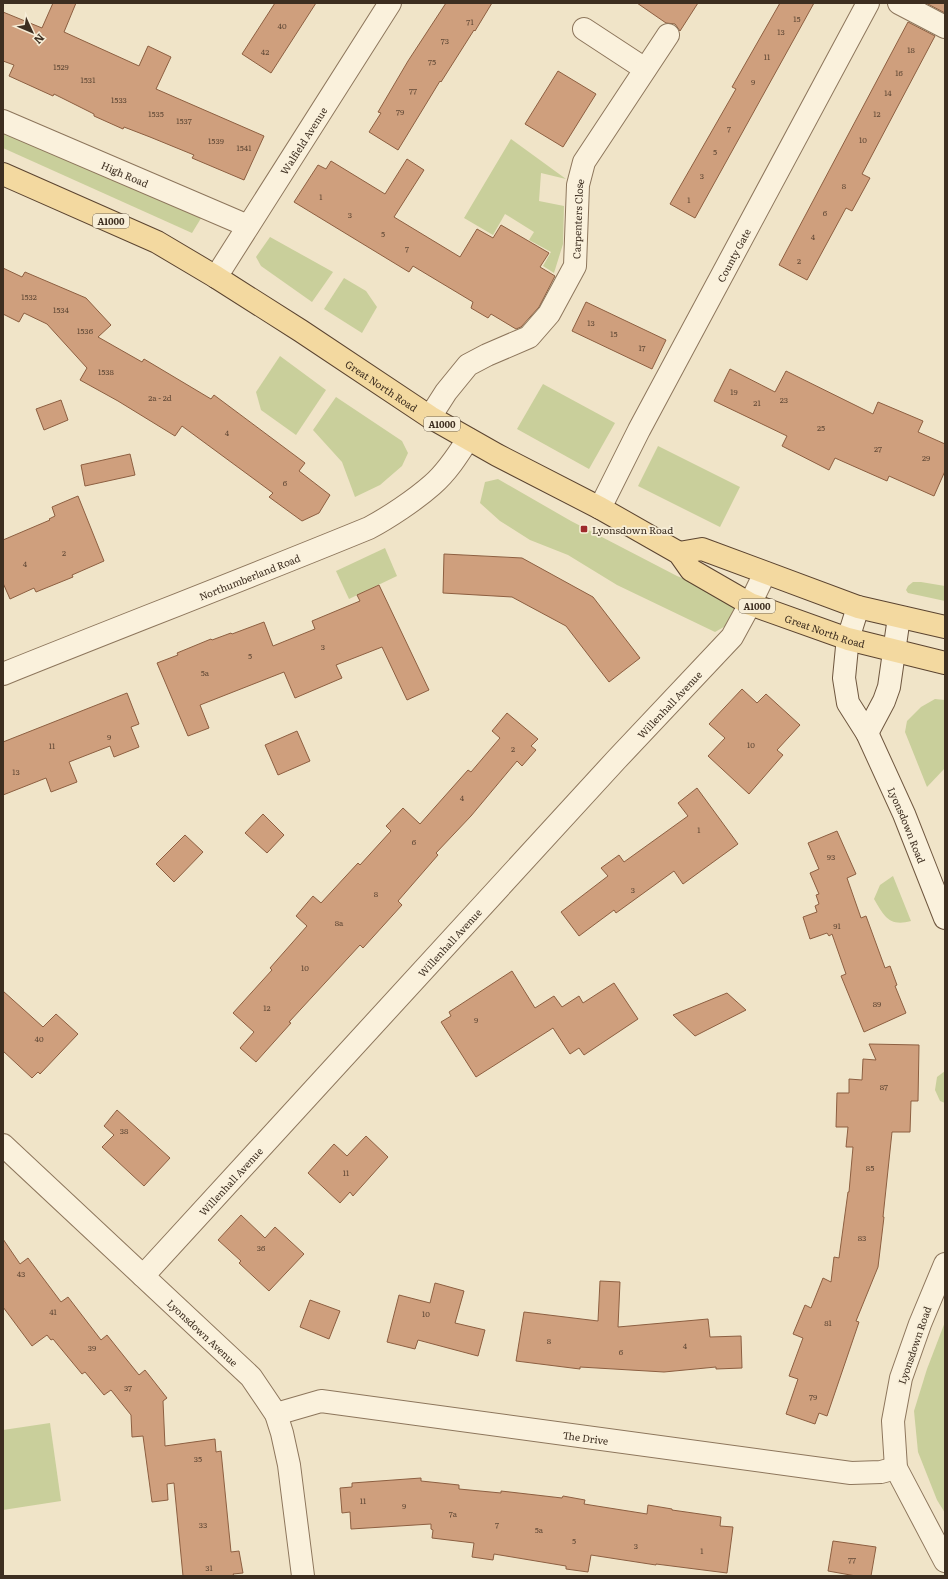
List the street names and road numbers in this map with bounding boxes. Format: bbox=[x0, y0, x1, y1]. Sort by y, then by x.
street label: Walfield Avenue bbox=[276, 104, 330, 177]
street label: High Road bbox=[99, 157, 151, 190]
street label: Carpenters Close bbox=[568, 177, 587, 259]
road number: A1000 bbox=[93, 214, 129, 228]
street label: County Gate bbox=[712, 225, 754, 284]
street label: Great North Road bbox=[343, 356, 421, 414]
road number: A1000 bbox=[424, 417, 460, 431]
street label: Northumberland Road bbox=[196, 549, 302, 603]
road number: A1000 bbox=[739, 599, 775, 613]
street label: Great North Road bbox=[783, 610, 867, 650]
street label: Willenhall Avenue bbox=[633, 667, 705, 741]
street label: Lyonsdown Road bbox=[885, 784, 930, 865]
street label: Willenhall Avenue bbox=[414, 904, 484, 980]
street label: Willenhall Avenue bbox=[195, 1143, 266, 1219]
street label: Lyonsdown Avenue bbox=[164, 1295, 242, 1369]
street label: Lyonsdown Road bbox=[894, 1304, 934, 1386]
street label: The Drive bbox=[562, 1426, 609, 1447]

